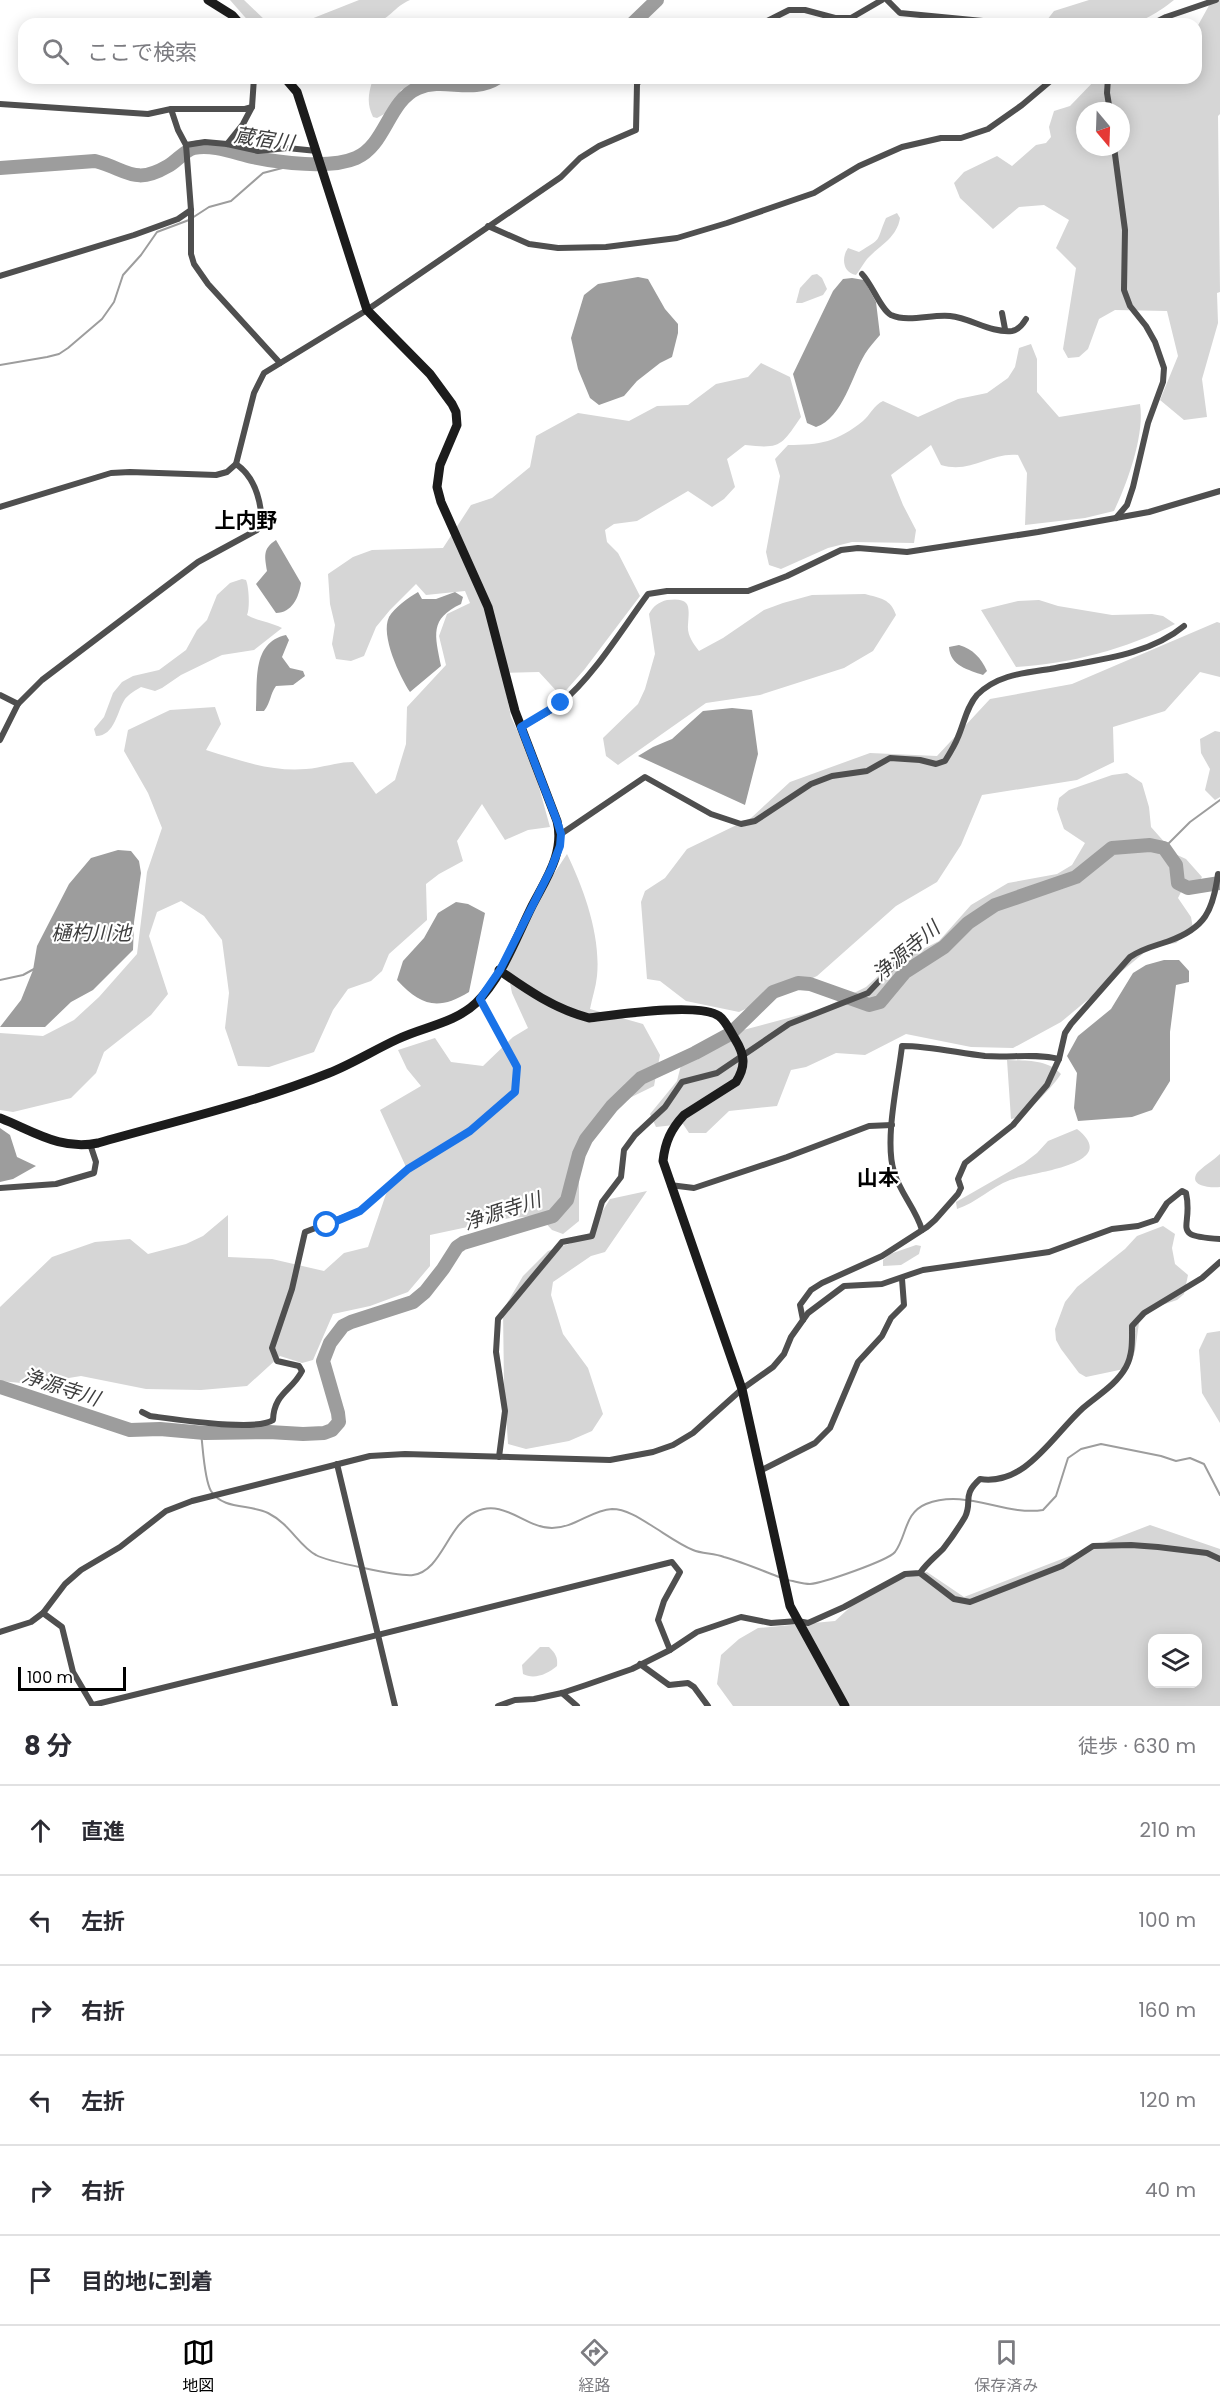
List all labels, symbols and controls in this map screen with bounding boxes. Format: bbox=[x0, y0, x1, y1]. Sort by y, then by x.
search box bbox=[18, 18, 1202, 84]
icon: search bbox=[39, 35, 72, 68]
text: ここで検索 bbox=[87, 37, 197, 68]
north arrow bbox=[1076, 102, 1130, 156]
water label: 蔵宿川 bbox=[232, 121, 298, 157]
district label: 上内野 bbox=[215, 506, 278, 535]
route end bbox=[547, 689, 573, 715]
water label: 浄源寺川 bbox=[866, 913, 947, 987]
water label: 樋杓川池 bbox=[51, 919, 133, 947]
district label: 山本 bbox=[857, 1163, 899, 1192]
water label: 浄源寺川 bbox=[460, 1185, 546, 1237]
route start bbox=[313, 1211, 339, 1237]
water label: 浄源寺川 bbox=[19, 1361, 105, 1413]
map controls bbox=[1148, 1634, 1202, 1688]
button: layers bbox=[1148, 1634, 1202, 1688]
scale bar bbox=[18, 1664, 126, 1692]
text: 100 m bbox=[27, 1666, 73, 1689]
text: 8 分 bbox=[24, 1728, 72, 1764]
text: 徒歩 · 630 m bbox=[1078, 1732, 1196, 1760]
icon: ahead bbox=[24, 1814, 57, 1847]
text: 直進 bbox=[81, 1816, 125, 1847]
text: 210 m bbox=[1140, 1816, 1196, 1844]
icon: left bbox=[24, 1904, 57, 1937]
text: 左折 bbox=[81, 1906, 125, 1937]
text: 100 m bbox=[1139, 1906, 1196, 1934]
icon: right bbox=[24, 1994, 57, 2027]
text: 右折 bbox=[81, 1996, 125, 2027]
text: 160 m bbox=[1138, 1996, 1196, 2024]
icon: left bbox=[24, 2084, 57, 2117]
text: 左折 bbox=[81, 2086, 125, 2117]
text: 120 m bbox=[1140, 2086, 1196, 2114]
icon: right bbox=[24, 2174, 57, 2207]
text: 右折 bbox=[81, 2176, 125, 2207]
text: 40 m bbox=[1145, 2176, 1196, 2204]
icon: arrive bbox=[24, 2264, 57, 2297]
text: 目的地に到着 bbox=[81, 2266, 213, 2297]
tab: 地図 bbox=[182, 2336, 215, 2398]
tab: 経路 bbox=[578, 2336, 611, 2398]
tab: 保存済み bbox=[974, 2336, 1038, 2398]

